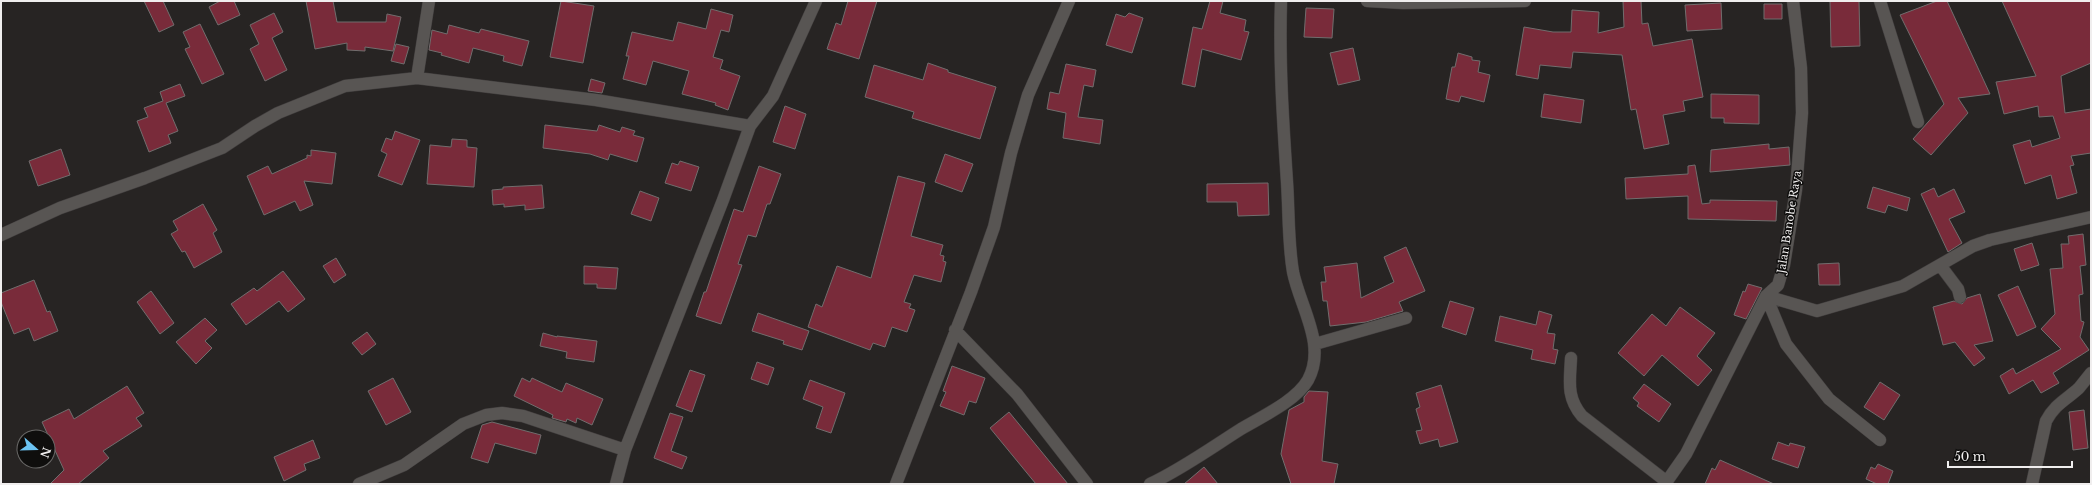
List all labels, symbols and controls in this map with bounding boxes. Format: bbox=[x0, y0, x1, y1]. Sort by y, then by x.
street label: Jalan Banobe Raya bbox=[1774, 169, 1804, 276]
north arrow bbox=[16, 429, 56, 469]
scale bar bbox=[1948, 443, 2072, 469]
text: N bbox=[37, 445, 54, 460]
text: 50 m bbox=[1954, 449, 1986, 464]

